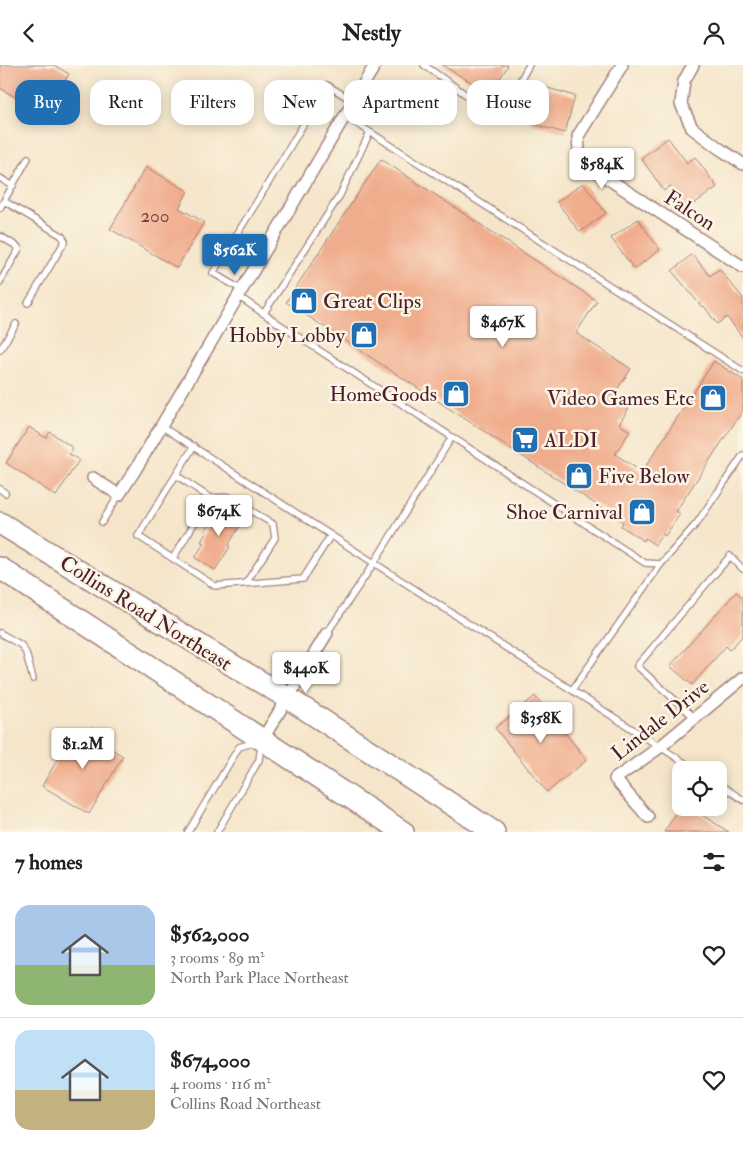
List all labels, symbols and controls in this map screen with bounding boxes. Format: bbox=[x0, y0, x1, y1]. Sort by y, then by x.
icon: back bbox=[15, 19, 43, 47]
text: Nestly bbox=[342, 19, 401, 47]
icon: person bbox=[700, 19, 728, 47]
chip: Buy bbox=[15, 80, 80, 125]
chip: Rent bbox=[90, 80, 161, 125]
chip: Filters bbox=[171, 80, 254, 125]
chip: New bbox=[264, 80, 334, 125]
chip: Apartment bbox=[344, 80, 457, 125]
chip: House bbox=[467, 80, 549, 125]
pin: $584K bbox=[567, 147, 637, 190]
text: $584K bbox=[580, 154, 624, 174]
street label: Falcon bbox=[659, 184, 721, 237]
house number: 200 bbox=[140, 204, 170, 228]
pin: $562K bbox=[200, 233, 270, 276]
text: $562K bbox=[213, 240, 257, 260]
shop icon: Great Clips bbox=[289, 286, 319, 316]
place label: Great Clips bbox=[323, 288, 421, 315]
pin: $467K bbox=[468, 305, 538, 348]
text: $467K bbox=[481, 312, 525, 332]
shop icon: Hobby Lobby bbox=[349, 320, 379, 350]
place label: Hobby Lobby bbox=[229, 322, 346, 349]
shop icon: HomeGoods bbox=[441, 379, 471, 409]
place label: HomeGoods bbox=[330, 381, 437, 408]
shop icon: Video Games Etc bbox=[698, 383, 728, 413]
place label: Video Games Etc bbox=[547, 385, 695, 412]
supermarket icon: ALDI bbox=[510, 425, 540, 455]
place label: ALDI bbox=[543, 427, 598, 454]
shop icon: Five Below bbox=[564, 461, 594, 491]
place label: Five Below bbox=[598, 463, 690, 490]
pin: $674K bbox=[184, 495, 254, 537]
shop icon: Shoe Carnival bbox=[627, 497, 657, 527]
place label: Shoe Carnival bbox=[506, 499, 624, 526]
text: $674K bbox=[197, 501, 241, 521]
street label: Collins Road Northeast bbox=[55, 550, 237, 677]
pin: $440K bbox=[271, 651, 341, 694]
text: $440K bbox=[283, 658, 329, 678]
street label: Lindale Drive bbox=[606, 674, 715, 767]
pin: $358K bbox=[506, 701, 576, 744]
text: $358K bbox=[521, 708, 561, 728]
pin: $1.2M bbox=[48, 727, 118, 770]
text: $1.2M bbox=[62, 734, 104, 754]
map controls bbox=[672, 761, 727, 816]
button: locate bbox=[672, 761, 727, 816]
icon: filters bbox=[700, 848, 728, 876]
text: 7 homes bbox=[15, 849, 82, 876]
text: $562,000 bbox=[170, 921, 250, 948]
icon: home bbox=[55, 925, 115, 985]
icon: heart bbox=[700, 941, 728, 969]
text: 3 rooms · 89 m² bbox=[170, 948, 265, 968]
text: North Park Place Northeast bbox=[170, 968, 349, 988]
text: $674,000 bbox=[170, 1047, 251, 1074]
icon: home bbox=[55, 1050, 115, 1110]
icon: heart bbox=[700, 1066, 728, 1094]
text: 4 rooms · 116 m² bbox=[170, 1074, 271, 1094]
text: Collins Road Northeast bbox=[170, 1094, 321, 1114]

